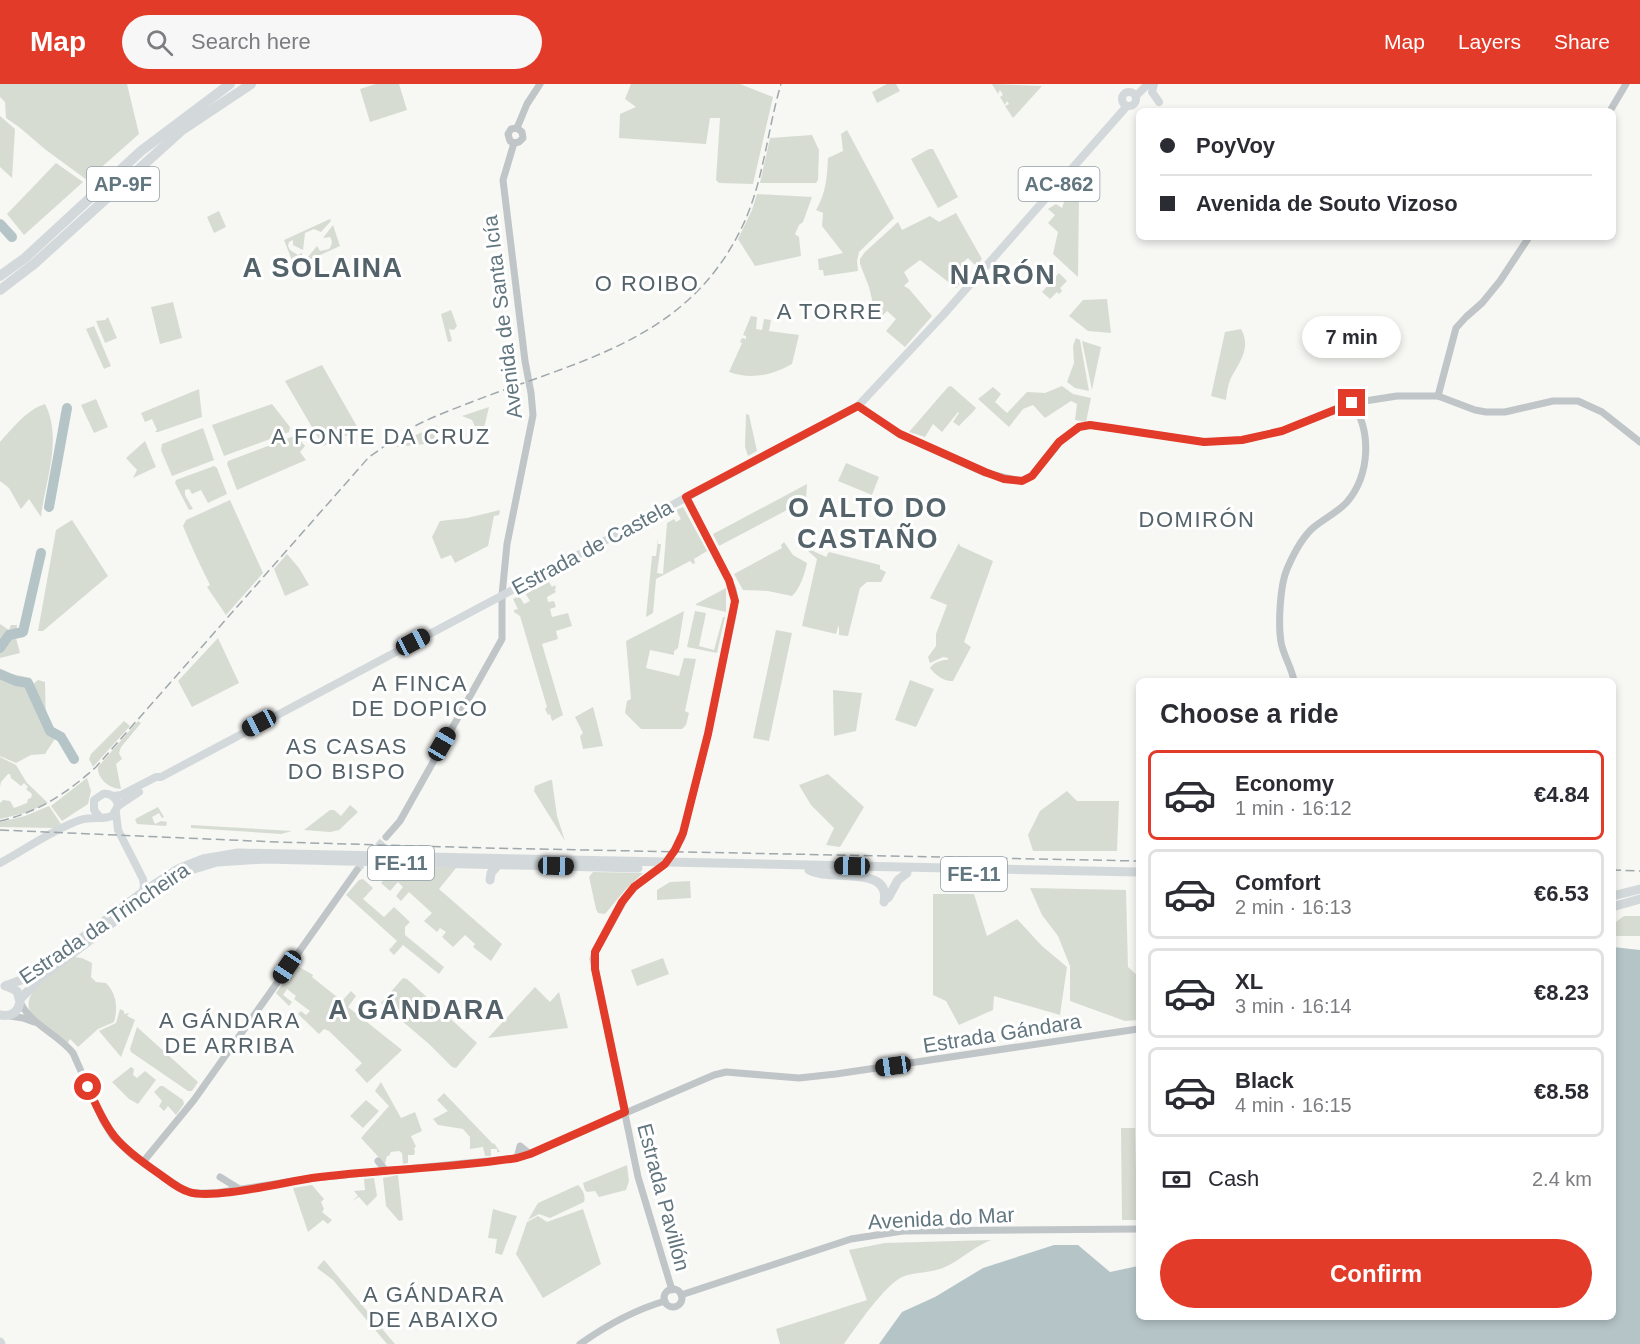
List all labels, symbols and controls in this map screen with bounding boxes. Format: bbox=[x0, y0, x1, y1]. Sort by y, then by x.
search box bbox=[122, 15, 542, 69]
text: Map bbox=[30, 26, 86, 57]
icon: search bbox=[143, 26, 176, 59]
text: Search here bbox=[191, 29, 311, 54]
text: Map bbox=[1384, 30, 1425, 53]
text: Layers bbox=[1458, 30, 1521, 53]
text: Share bbox=[1554, 30, 1610, 53]
text: PoyVoy bbox=[1196, 133, 1275, 158]
road number: AP-9F bbox=[87, 167, 159, 201]
road number: AC-862 bbox=[1018, 167, 1100, 201]
text: Avenida de Souto Vizoso bbox=[1196, 191, 1458, 216]
street label: Avenida de Santa Icía bbox=[478, 214, 526, 420]
district label: A SOLAINA bbox=[243, 253, 404, 283]
district label: NARÓN bbox=[950, 259, 1056, 290]
district label: O ROIBO bbox=[595, 271, 699, 296]
district label: A TORRE bbox=[777, 299, 883, 324]
callout: 7 min bbox=[1302, 316, 1402, 358]
text: 7 min bbox=[1325, 326, 1378, 348]
route end bbox=[1338, 389, 1365, 416]
district label: A FONTE DA CRUZ bbox=[271, 424, 491, 449]
district label: O ALTO DO CASTAÑO bbox=[788, 493, 948, 554]
street label: Estrada de Castela bbox=[508, 495, 677, 599]
district label: DOMIRÓN bbox=[1139, 507, 1255, 532]
car bbox=[393, 626, 433, 658]
district label: A FINCA DE DOPICO bbox=[352, 671, 488, 721]
text: Choose a ride bbox=[1160, 699, 1339, 729]
car bbox=[239, 707, 279, 739]
car bbox=[425, 724, 459, 764]
district label: AS CASAS DO BISPO bbox=[286, 734, 408, 784]
icon: car bbox=[1163, 768, 1217, 822]
text: Economy bbox=[1235, 771, 1334, 796]
text: €4.84 bbox=[1534, 782, 1589, 807]
text: 1 min · 16:12 bbox=[1235, 797, 1352, 819]
road number: FE-11 bbox=[368, 846, 434, 880]
street label: Estrada da Trincheira bbox=[15, 857, 193, 988]
car bbox=[538, 857, 574, 875]
car bbox=[834, 857, 870, 875]
road number: FE-11 bbox=[941, 857, 1007, 891]
icon: car bbox=[1163, 867, 1217, 921]
text: Comfort bbox=[1235, 870, 1321, 895]
text: €6.53 bbox=[1534, 881, 1589, 906]
text: 2 min · 16:13 bbox=[1235, 896, 1352, 918]
car bbox=[269, 947, 305, 987]
icon: car bbox=[1163, 966, 1217, 1020]
text: XL bbox=[1235, 969, 1263, 994]
text: €8.23 bbox=[1534, 980, 1589, 1005]
district label: A GÁNDARA bbox=[328, 994, 506, 1025]
text: 3 min · 16:14 bbox=[1235, 995, 1352, 1017]
district label: A GÁNDARA DE ARRIBA bbox=[159, 1008, 301, 1058]
street label: Estrada Gándara bbox=[921, 1009, 1083, 1057]
car bbox=[874, 1055, 912, 1077]
icon: car bbox=[1163, 1065, 1217, 1119]
text: Black bbox=[1235, 1068, 1294, 1093]
route start bbox=[74, 1073, 101, 1100]
text: €8.58 bbox=[1534, 1079, 1589, 1104]
text: 4 min · 16:15 bbox=[1235, 1094, 1352, 1116]
street label: Estrada Pavillón bbox=[633, 1121, 695, 1273]
icon: cash bbox=[1160, 1163, 1193, 1196]
text: Cash bbox=[1208, 1166, 1259, 1191]
text: 2.4 km bbox=[1532, 1168, 1592, 1190]
street label: Avenida do Mar bbox=[867, 1203, 1015, 1233]
button: Confirm bbox=[1160, 1239, 1592, 1308]
district label: A GÁNDARA DE ABAIXO bbox=[363, 1282, 505, 1332]

